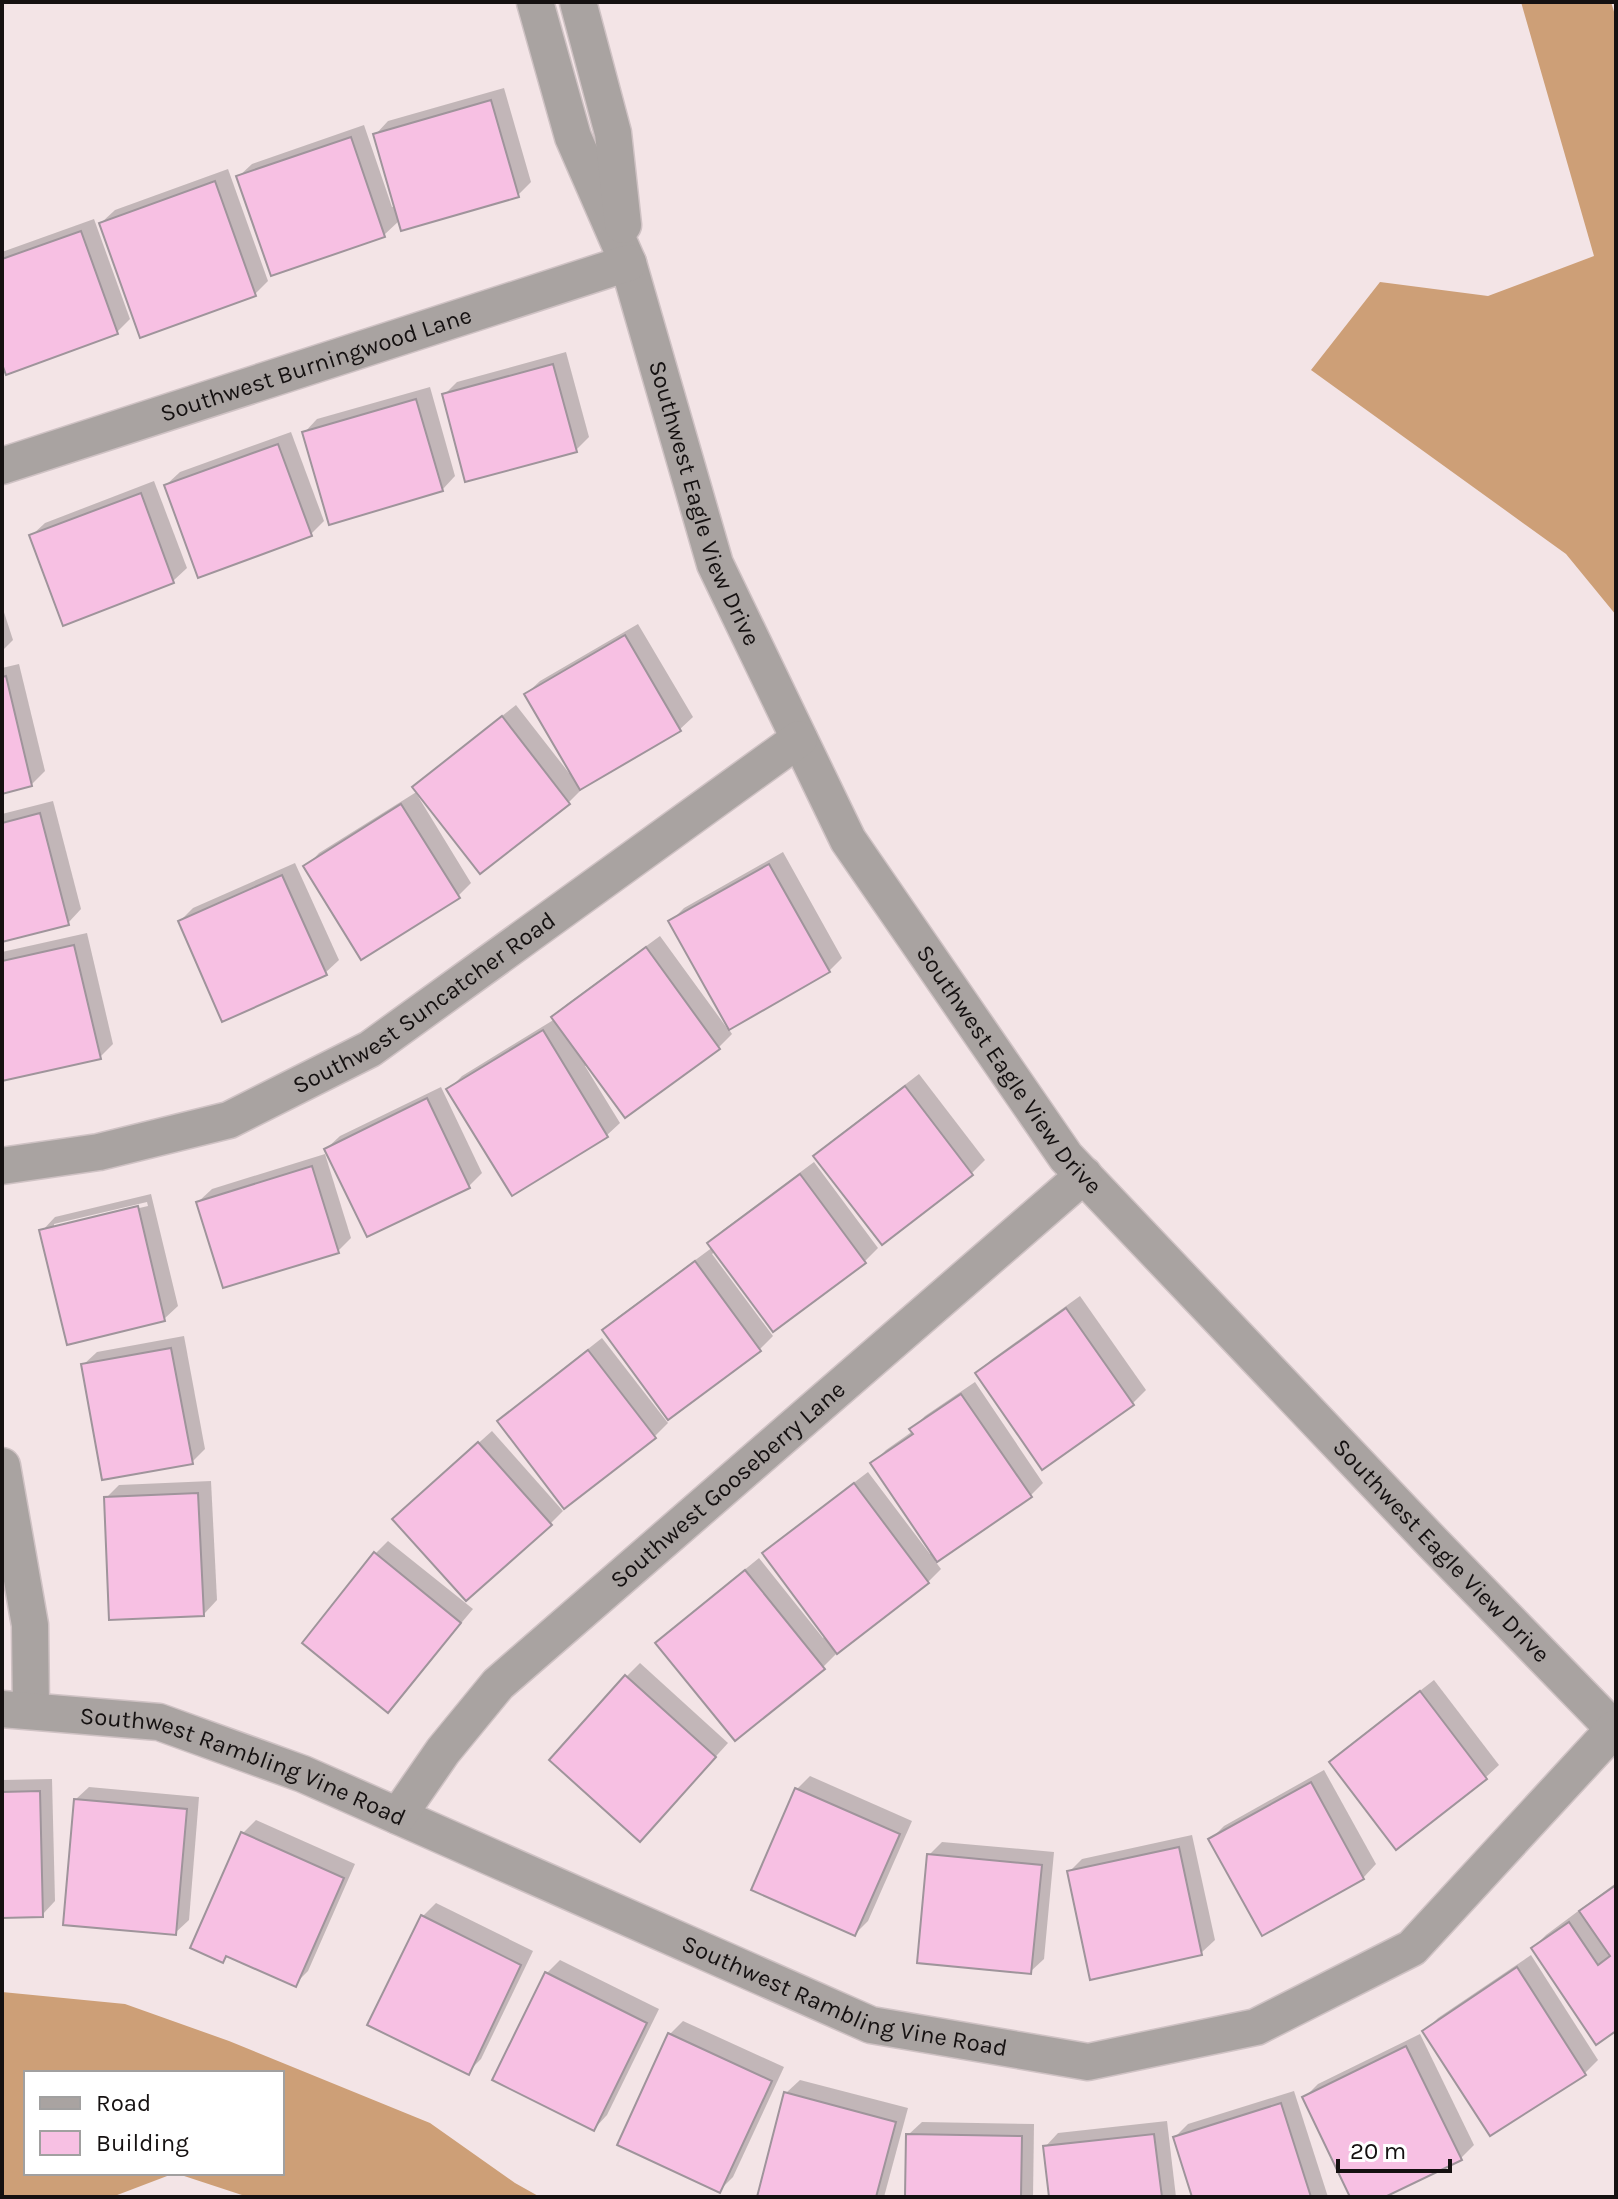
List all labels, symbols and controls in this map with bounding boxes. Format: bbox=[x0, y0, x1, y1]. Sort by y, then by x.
street label: Southwest Burningwood Lane bbox=[157, 301, 475, 428]
street label: Southwest Eagle View Drive bbox=[643, 357, 766, 650]
street label: Southwest Suncatcher Road bbox=[288, 906, 561, 1100]
street label: Southwest Eagle View Drive bbox=[910, 940, 1108, 1200]
street label: Southwest Gooseberry Lane bbox=[605, 1375, 851, 1594]
street label: Southwest Eagle View Drive bbox=[1327, 1433, 1555, 1668]
street label: Southwest Rambling Vine Road bbox=[79, 1702, 410, 1832]
street label: Southwest Rambling Vine Road bbox=[677, 1929, 1010, 2062]
legend bbox=[24, 2071, 284, 2175]
text: Road bbox=[96, 2089, 151, 2117]
scale bar bbox=[1338, 2123, 1450, 2173]
text: Building bbox=[96, 2129, 189, 2157]
text: 20 m bbox=[1350, 2137, 1406, 2165]

